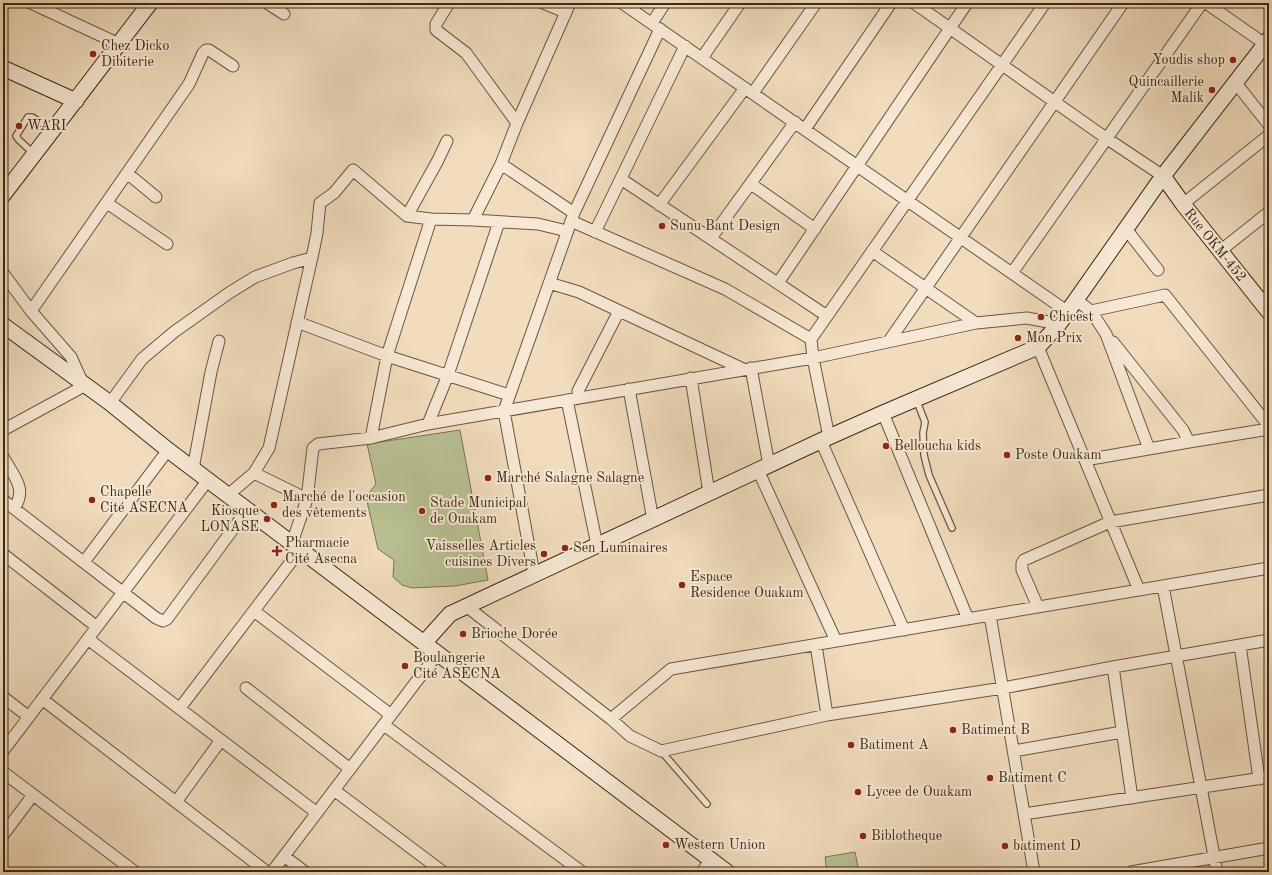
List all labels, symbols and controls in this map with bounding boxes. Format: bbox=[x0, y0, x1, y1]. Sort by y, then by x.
place label: Chez Dicko Dibiterie bbox=[101, 39, 170, 69]
marker: Chez Dicko Dibiterie bbox=[88, 49, 98, 59]
place label: Youdis shop bbox=[1152, 53, 1225, 67]
marker: Youdis shop bbox=[1228, 55, 1238, 65]
place label: Quincaillerie Malik bbox=[1129, 75, 1204, 105]
marker: Quincaillerie Malik bbox=[1207, 85, 1217, 95]
place label: WARI bbox=[27, 119, 66, 133]
marker: WARI bbox=[14, 121, 24, 131]
street label: Rue OKM-452 bbox=[1181, 206, 1249, 284]
place label: Sunu Bant Design bbox=[670, 219, 781, 233]
marker: Sunu Bant Design bbox=[657, 221, 667, 231]
place label: Chicest bbox=[1049, 310, 1093, 324]
marker: Chicest bbox=[1036, 312, 1046, 322]
place label: Mon Prix bbox=[1026, 331, 1082, 345]
marker: Mon Prix bbox=[1013, 333, 1023, 343]
place label: Belloucha kids bbox=[894, 439, 981, 453]
marker: Belloucha kids bbox=[881, 441, 891, 451]
place label: Poste Ouakam bbox=[1015, 448, 1102, 462]
marker: Poste Ouakam bbox=[1002, 450, 1012, 460]
place label: Marché Salagne Salagne bbox=[496, 471, 644, 485]
marker: Marché Salagne Salagne bbox=[483, 473, 493, 483]
place label: Chapelle Cité ASECNA bbox=[100, 485, 188, 515]
place label: Marché de l'occasion des vêtements bbox=[282, 490, 406, 520]
marker: Chapelle Cité ASECNA bbox=[87, 495, 97, 505]
place label: Stade Municipal de Ouakam bbox=[430, 496, 527, 526]
marker: Marché de l'occasion des vêtements bbox=[269, 500, 279, 510]
place label: Kiosque LONASE bbox=[200, 504, 259, 534]
marker: Stade Municipal de Ouakam bbox=[417, 506, 427, 516]
marker: Kiosque LONASE bbox=[262, 514, 272, 524]
place label: Pharmacie Cité Asecna bbox=[285, 536, 357, 566]
place label: Vaisselles Articles cuisines Divers bbox=[426, 539, 536, 569]
place label: Sen Luminaires bbox=[573, 541, 668, 555]
marker: Sen Luminaires bbox=[560, 543, 570, 553]
marker: Pharmacie Cité Asecna bbox=[272, 546, 282, 556]
marker: Vaisselles Articles cuisines Divers bbox=[539, 549, 549, 559]
place label: Espace Residence Ouakam bbox=[690, 570, 804, 600]
marker: Espace Residence Ouakam bbox=[677, 580, 687, 590]
place label: Brioche Dorée bbox=[471, 627, 558, 641]
marker: Brioche Dorée bbox=[458, 629, 468, 639]
place label: Boulangerie Cité ASECNA bbox=[413, 651, 501, 681]
marker: Boulangerie Cité ASECNA bbox=[400, 661, 410, 671]
place label: Batiment B bbox=[961, 723, 1030, 737]
marker: Batiment B bbox=[948, 725, 958, 735]
place label: Batiment A bbox=[859, 738, 929, 752]
marker: Batiment A bbox=[846, 740, 856, 750]
place label: Batiment C bbox=[998, 771, 1067, 785]
marker: Batiment C bbox=[985, 773, 995, 783]
place label: Lycee de Ouakam bbox=[866, 785, 972, 799]
marker: Lycee de Ouakam bbox=[853, 787, 863, 797]
place label: Biblotheque bbox=[871, 829, 942, 843]
marker: Biblotheque bbox=[858, 831, 868, 841]
place label: Western Union bbox=[674, 838, 766, 852]
place label: batiment D bbox=[1013, 839, 1081, 853]
marker: Western Union bbox=[661, 840, 671, 850]
marker: batiment D bbox=[1000, 841, 1010, 851]

